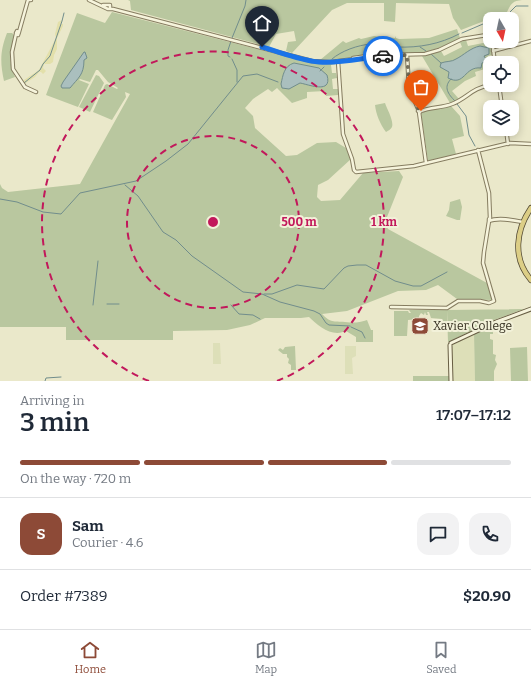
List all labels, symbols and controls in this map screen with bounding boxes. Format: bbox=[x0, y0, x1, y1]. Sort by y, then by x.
pin bbox=[245, 6, 279, 47]
icon: home bbox=[251, 12, 273, 34]
north arrow bbox=[483, 12, 519, 48]
map controls bbox=[483, 12, 519, 136]
courier bbox=[363, 36, 403, 76]
icon: car bbox=[372, 45, 394, 67]
button: locate bbox=[483, 56, 519, 92]
pin bbox=[404, 70, 438, 111]
icon: bag bbox=[410, 76, 432, 98]
button: layers bbox=[483, 100, 519, 136]
centre of rings bbox=[206, 215, 220, 229]
text: 500 m bbox=[281, 215, 317, 229]
text: 1 km bbox=[371, 215, 397, 229]
school or university icon: Xavier College bbox=[410, 316, 430, 336]
place label: Xavier College bbox=[433, 319, 512, 333]
text: Arriving in bbox=[20, 393, 85, 408]
text: 17:07–17:12 bbox=[436, 406, 511, 424]
text: 3 min bbox=[20, 407, 89, 438]
text: On the way · 720 m bbox=[20, 471, 131, 486]
button: chat bbox=[417, 513, 459, 555]
button: phone bbox=[469, 513, 511, 555]
text: Sam bbox=[72, 517, 104, 535]
text: S bbox=[36, 525, 46, 543]
text: Courier · 4.6 bbox=[72, 535, 144, 550]
text: Order #7389 bbox=[20, 587, 108, 605]
text: $20.90 bbox=[463, 587, 511, 605]
tab: Home bbox=[75, 639, 106, 676]
tab: Map bbox=[255, 639, 277, 676]
tab: Saved bbox=[426, 639, 456, 676]

